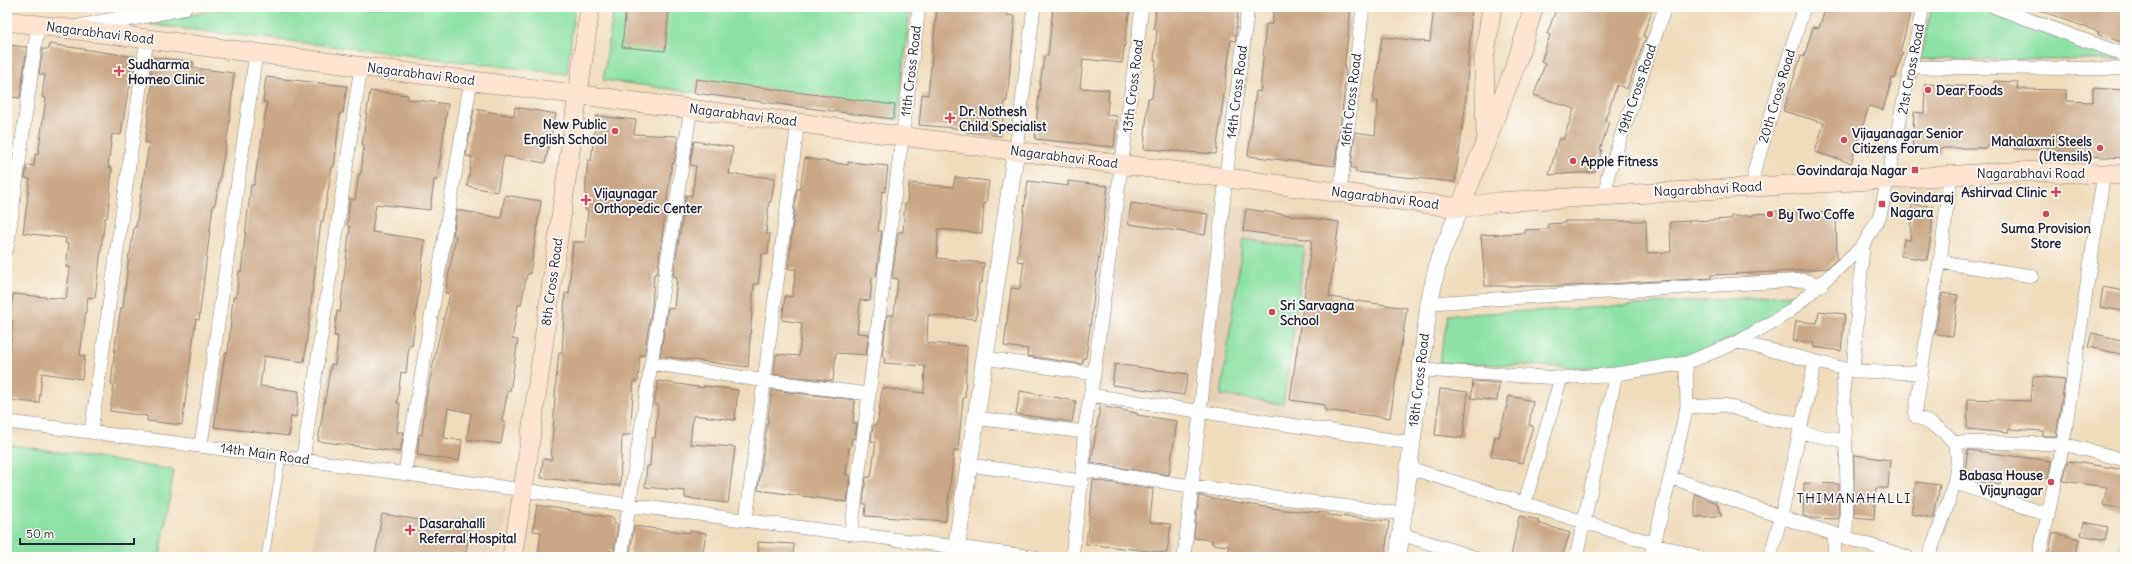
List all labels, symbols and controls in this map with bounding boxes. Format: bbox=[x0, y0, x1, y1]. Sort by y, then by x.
street label: Nagarabhavi Road bbox=[45, 18, 155, 48]
street label: 21st Cross Road bbox=[1894, 22, 1928, 116]
street label: 11th Cross Road bbox=[897, 24, 925, 118]
street label: 13th Cross Road bbox=[1119, 38, 1147, 134]
street label: 19th Cross Road bbox=[1614, 41, 1660, 136]
street label: 14th Cross Road bbox=[1223, 44, 1251, 140]
street label: 20th Cross Road bbox=[1755, 47, 1799, 145]
street label: 16th Cross Road bbox=[1337, 52, 1365, 148]
place label: Sudharma Homeo Clinic bbox=[128, 56, 205, 88]
street label: Nagarabhavi Road bbox=[366, 59, 476, 89]
marker: Sudharma Homeo Clinic bbox=[113, 65, 125, 77]
place label: Dear Foods bbox=[1936, 82, 2003, 99]
marker: Dear Foods bbox=[1923, 85, 1933, 95]
street label: Nagarabhavi Road bbox=[688, 100, 798, 130]
place label: Dr. Nothesh Child Specialist bbox=[959, 103, 1047, 135]
marker: Dr. Nothesh Child Specialist bbox=[944, 112, 956, 124]
place label: New Public English School bbox=[523, 116, 607, 148]
place label: Vijayanagar Senior Citizens Forum bbox=[1852, 125, 1964, 157]
marker: New Public English School bbox=[610, 126, 620, 136]
place label: Mahalaxmi Steels (Utensils) bbox=[1991, 133, 2092, 165]
marker: Vijayanagar Senior Citizens Forum bbox=[1839, 135, 1849, 145]
street label: Nagarabhavi Road bbox=[1009, 142, 1119, 172]
marker: Mahalaxmi Steels (Utensils) bbox=[2095, 143, 2105, 153]
place label: Apple Fitness bbox=[1581, 153, 1658, 170]
marker: Apple Fitness bbox=[1568, 156, 1578, 166]
place label: Govindaraja Nagar bbox=[1796, 162, 1908, 179]
marker: Govindaraja Nagar bbox=[1910, 165, 1920, 175]
street label: Nagarabhavi Road bbox=[1977, 165, 2086, 182]
street label: Nagarabhavi Road bbox=[1653, 178, 1763, 200]
street label: Nagarabhavi Road bbox=[1330, 183, 1440, 213]
place label: Ashirvad Clinic bbox=[1961, 184, 2047, 201]
place label: Vijaynagar Orthopedic Center bbox=[594, 185, 703, 217]
marker: Ashirvad Clinic bbox=[2050, 186, 2062, 198]
place label: Govindaraj Nagara bbox=[1890, 189, 1954, 221]
marker: Vijaynagar Orthopedic Center bbox=[581, 195, 591, 205]
marker: Govindaraj Nagara bbox=[1877, 199, 1887, 209]
place label: By Two Coffe bbox=[1778, 206, 1854, 223]
marker: By Two Coffe bbox=[1765, 209, 1775, 219]
marker: Suma Provision Store bbox=[2041, 209, 2051, 219]
place label: Suma Provision Store bbox=[2001, 220, 2091, 252]
street label: 8th Cross Road bbox=[537, 236, 567, 327]
place label: Sri Sarvagna School bbox=[1280, 297, 1355, 329]
marker: Sri Sarvagna School bbox=[1267, 307, 1277, 317]
street label: 18th Cross Road bbox=[1405, 332, 1433, 428]
street label: 14th Main Road bbox=[219, 439, 311, 469]
place label: Babasa House Vijaynagar bbox=[1959, 467, 2044, 499]
marker: Babasa House Vijaynagar bbox=[2046, 477, 2056, 487]
district label: THIMANAHALLI bbox=[1797, 489, 1911, 507]
place label: Dasarahalli Referral Hospital bbox=[419, 515, 517, 547]
scale bar bbox=[20, 520, 134, 546]
marker: Dasarahalli Referral Hospital bbox=[404, 524, 416, 536]
text: 50 m bbox=[26, 526, 55, 541]

